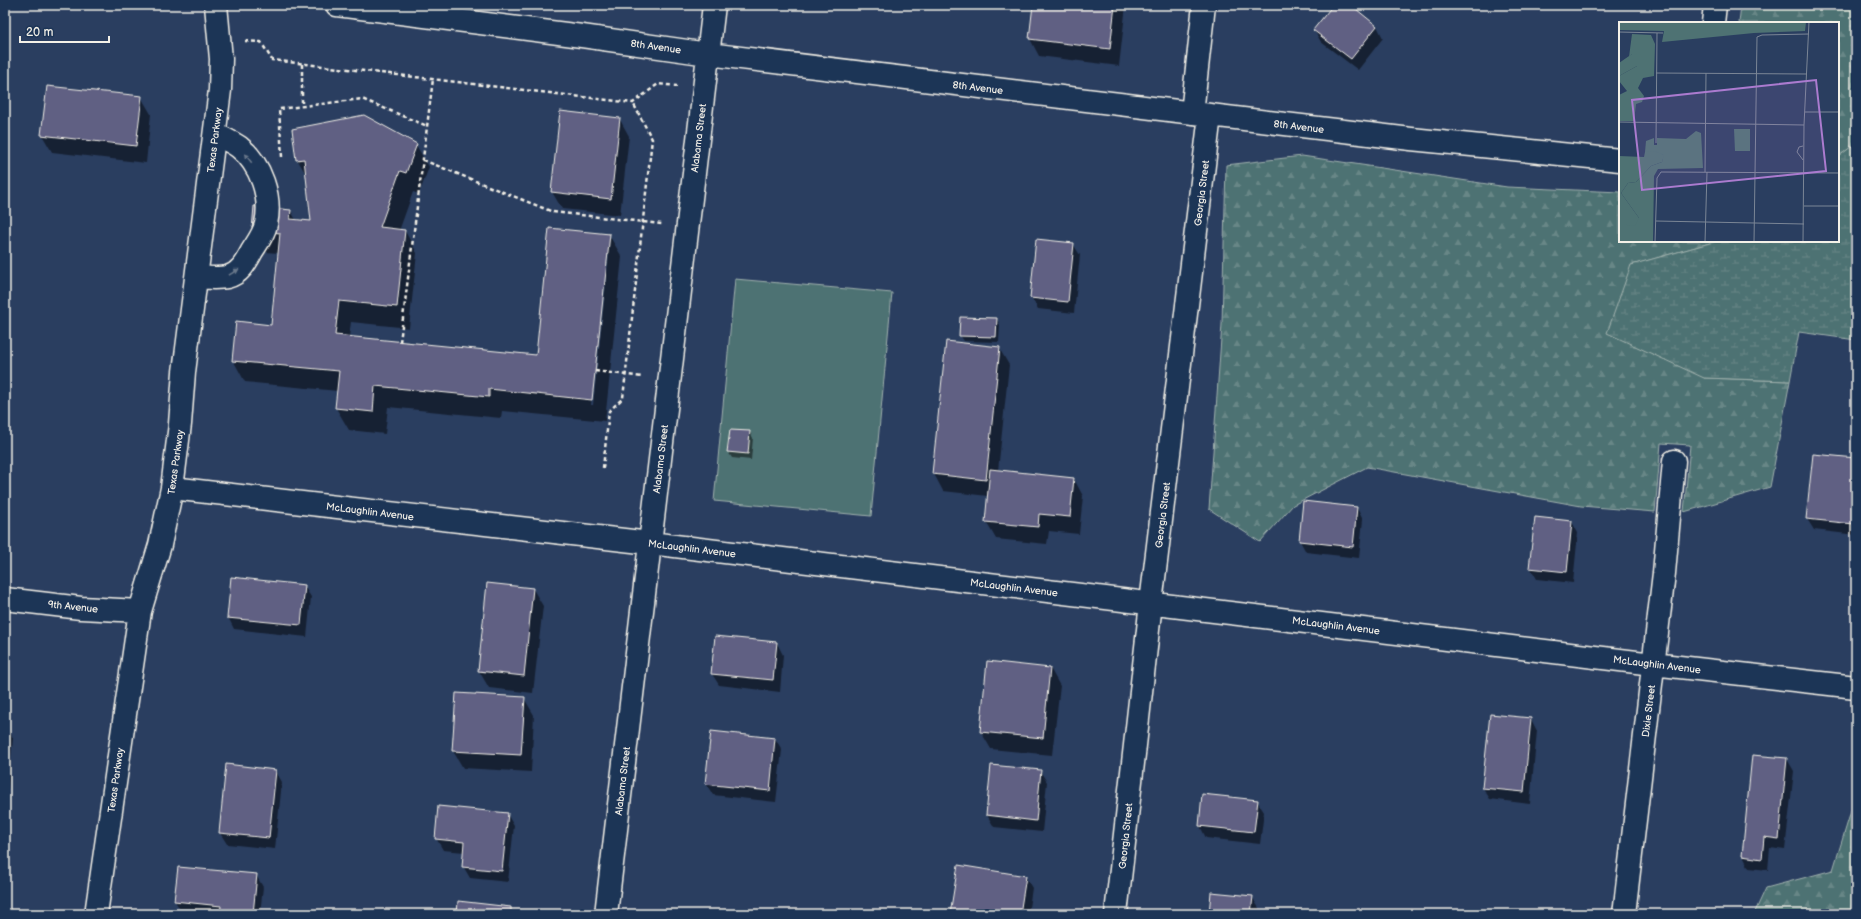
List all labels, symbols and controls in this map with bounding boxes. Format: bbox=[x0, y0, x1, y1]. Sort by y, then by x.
scale bar bbox=[20, 18, 109, 44]
inset map bbox=[1619, 22, 1839, 242]
text: 20 m bbox=[26, 25, 53, 40]
street label: 8th Avenue bbox=[630, 38, 682, 56]
street label: 8th Avenue bbox=[952, 79, 1004, 97]
street label: Alabama Street bbox=[689, 103, 709, 173]
street label: Texas Parkway bbox=[205, 107, 225, 173]
street label: 8th Avenue bbox=[1273, 118, 1325, 136]
one-way arrow bbox=[244, 153, 253, 163]
street label: Georgia Street bbox=[1192, 160, 1212, 227]
one-way arrow bbox=[228, 269, 240, 276]
street label: Alabama Street bbox=[651, 424, 671, 494]
street label: Texas Parkway bbox=[166, 428, 187, 495]
street label: Georgia Street bbox=[1153, 482, 1173, 549]
street label: McLaughlin Avenue bbox=[325, 501, 415, 523]
street label: McLaughlin Avenue bbox=[647, 538, 737, 560]
street label: McLaughlin Avenue bbox=[969, 577, 1059, 599]
street label: 9th Avenue bbox=[47, 598, 99, 616]
street label: McLaughlin Avenue bbox=[1291, 615, 1381, 637]
street label: McLaughlin Avenue bbox=[1612, 654, 1702, 676]
street label: Dixie Street bbox=[1640, 684, 1658, 738]
street label: Texas Parkway bbox=[106, 746, 127, 813]
street label: Alabama Street bbox=[613, 746, 633, 816]
street label: Georgia Street bbox=[1117, 803, 1135, 870]

